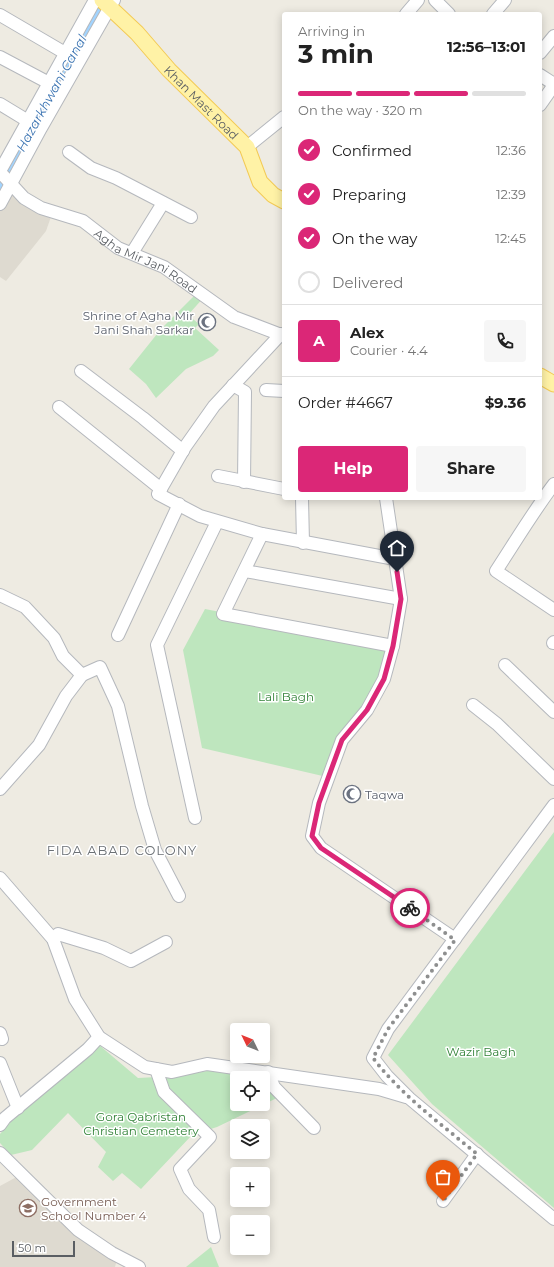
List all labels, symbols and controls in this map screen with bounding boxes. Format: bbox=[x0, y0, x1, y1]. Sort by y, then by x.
text: Arriving in bbox=[298, 23, 365, 39]
water label: Hazarkhwani Canal bbox=[12, 31, 90, 154]
text: 12:56–13:01 bbox=[447, 37, 526, 56]
text: 3 min bbox=[298, 38, 374, 70]
street label: Khan Mast Road bbox=[161, 62, 242, 142]
text: On the way · 320 m bbox=[298, 102, 423, 118]
icon: check bbox=[298, 139, 320, 161]
text: Confirmed bbox=[332, 141, 412, 160]
text: 12:36 bbox=[496, 142, 526, 158]
icon: check bbox=[298, 183, 320, 205]
text: Preparing bbox=[332, 185, 407, 204]
text: 12:39 bbox=[496, 186, 526, 202]
street label: Agha Mir Jani Road bbox=[91, 225, 200, 296]
icon: check bbox=[298, 227, 320, 249]
text: On the way bbox=[332, 229, 417, 248]
text: 12:45 bbox=[495, 230, 526, 246]
text: Delivered bbox=[332, 273, 404, 292]
place label: Shrine of Agha Mir Jani Shah Sarkar bbox=[83, 308, 194, 337]
mosque icon: Shrine of Agha Mir Jani Shah Sarkar bbox=[197, 312, 217, 332]
button: phone bbox=[484, 320, 526, 362]
text: Alex bbox=[350, 323, 384, 342]
text: A bbox=[313, 331, 325, 350]
text: Courier · 4.4 bbox=[350, 342, 428, 358]
text: Order #4667 bbox=[298, 393, 393, 412]
text: $9.36 bbox=[485, 393, 526, 412]
button: Help bbox=[298, 446, 408, 492]
button: Share bbox=[416, 446, 526, 492]
pin bbox=[380, 531, 414, 572]
icon: home bbox=[386, 537, 408, 559]
park label: Lali Bagh bbox=[258, 689, 314, 704]
mosque icon: Taqwa bbox=[342, 784, 362, 804]
place label: Taqwa bbox=[365, 787, 404, 802]
district label: FIDA ABAD COLONY bbox=[47, 842, 197, 858]
courier bbox=[390, 888, 430, 928]
icon: bike bbox=[399, 897, 421, 919]
north arrow bbox=[230, 1023, 270, 1063]
map controls bbox=[230, 1023, 270, 1255]
park label: Wazir Bagh bbox=[446, 1044, 516, 1059]
button: locate bbox=[230, 1071, 270, 1111]
park label: Gora Qabristan Christian Cemetery bbox=[83, 1109, 199, 1138]
button: layers bbox=[230, 1119, 270, 1159]
pin bbox=[426, 1160, 460, 1201]
icon: bag bbox=[432, 1166, 454, 1188]
button: + bbox=[230, 1167, 270, 1207]
place label: Government School Number 4 bbox=[41, 1194, 146, 1223]
school or university icon: Government School Number 4 bbox=[18, 1198, 38, 1218]
button: − bbox=[230, 1215, 270, 1255]
scale bar bbox=[12, 1239, 75, 1258]
text: 50 m bbox=[18, 1241, 46, 1255]

